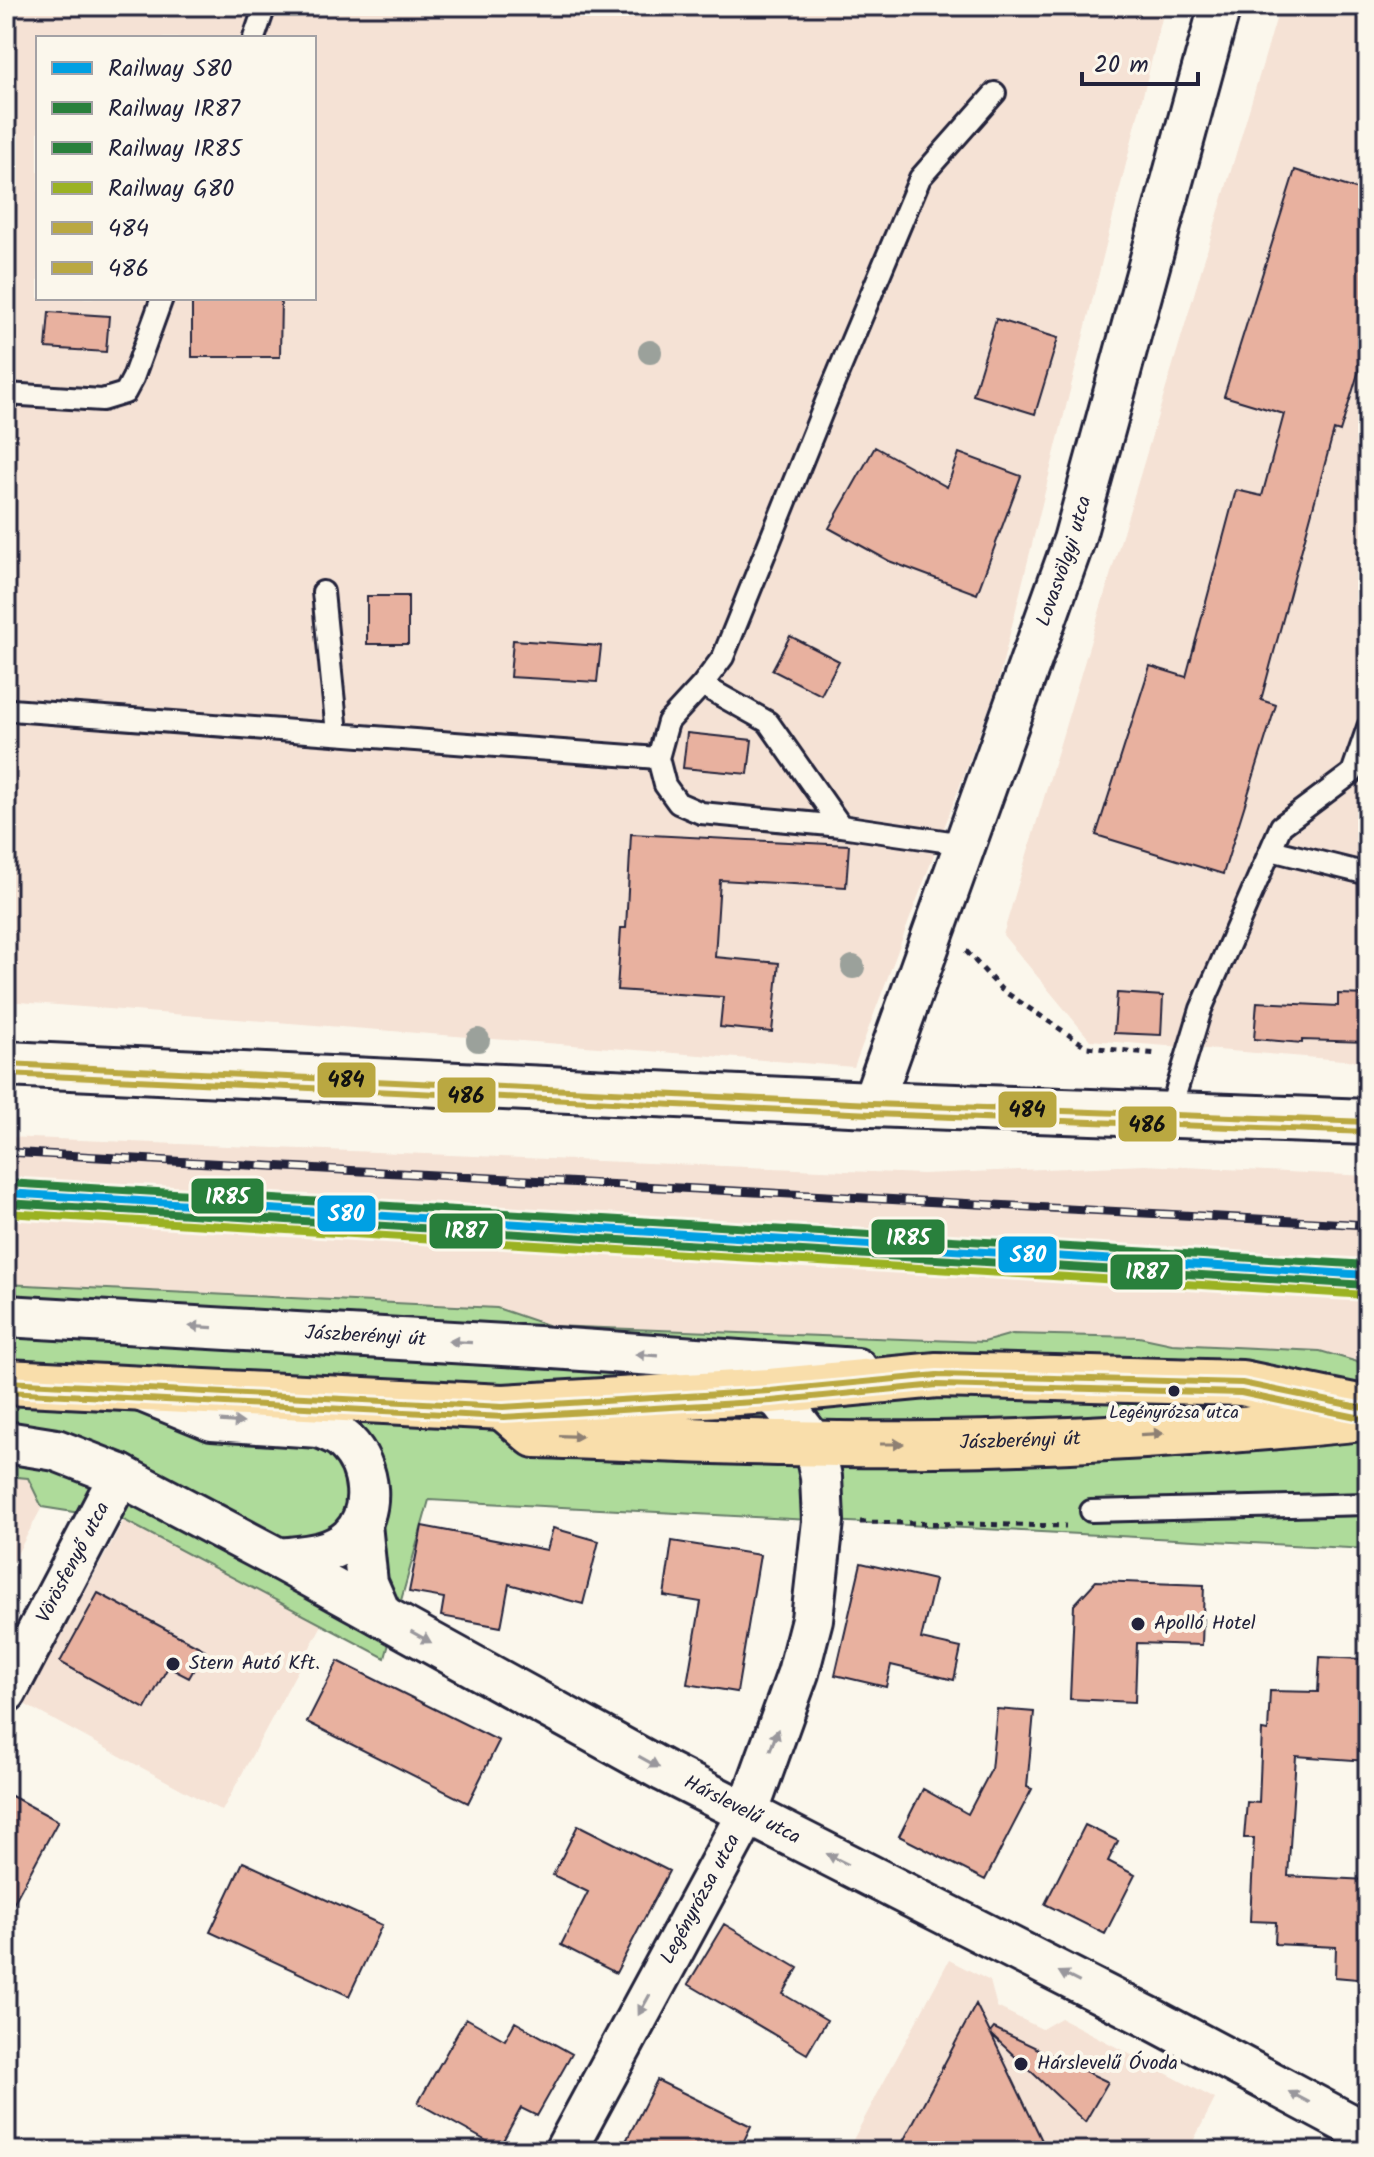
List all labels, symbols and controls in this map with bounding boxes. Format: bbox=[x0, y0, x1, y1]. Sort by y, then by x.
legend bbox=[36, 36, 316, 300]
scale bar bbox=[1082, 36, 1198, 86]
text: 20 m bbox=[1094, 46, 1149, 85]
text: Railway S80 bbox=[108, 50, 232, 89]
text: Railway IR87 bbox=[108, 90, 241, 129]
text: Railway IR85 bbox=[108, 130, 244, 169]
text: Railway G80 bbox=[108, 170, 234, 209]
text: 484 bbox=[108, 210, 149, 249]
text: 486 bbox=[108, 250, 149, 289]
street label: Lovasvölgyi utca bbox=[1028, 492, 1101, 631]
line badge: 484 bbox=[316, 1061, 377, 1099]
text: 484 bbox=[328, 1064, 364, 1099]
line badge: 486 bbox=[436, 1076, 497, 1114]
text: 486 bbox=[448, 1080, 485, 1115]
line badge: 484 bbox=[997, 1090, 1058, 1129]
text: 484 bbox=[1009, 1094, 1045, 1129]
line badge: 486 bbox=[1117, 1105, 1178, 1143]
text: 486 bbox=[1129, 1109, 1166, 1144]
line badge: IR85 bbox=[190, 1177, 265, 1215]
text: IR85 bbox=[205, 1181, 251, 1216]
line badge: S80 bbox=[316, 1194, 377, 1233]
text: S80 bbox=[328, 1198, 365, 1233]
line badge: IR87 bbox=[428, 1212, 504, 1250]
text: IR87 bbox=[444, 1215, 488, 1250]
line badge: IR85 bbox=[870, 1218, 946, 1256]
text: IR85 bbox=[886, 1222, 932, 1257]
line badge: S80 bbox=[997, 1235, 1058, 1274]
text: S80 bbox=[1010, 1239, 1047, 1274]
line badge: IR87 bbox=[1109, 1253, 1184, 1291]
text: IR87 bbox=[1125, 1256, 1169, 1291]
street label: Jászberényi út bbox=[304, 1317, 427, 1356]
one-way arrow bbox=[188, 1320, 213, 1333]
one-way arrow bbox=[447, 1335, 472, 1348]
one-way arrow bbox=[635, 1348, 660, 1361]
marker: Legényrózsa utca bbox=[1166, 1383, 1182, 1399]
place label: Legényrózsa utca bbox=[1109, 1399, 1239, 1428]
one-way arrow bbox=[220, 1416, 245, 1429]
street label: Jászberényi út bbox=[959, 1423, 1082, 1460]
one-way arrow bbox=[1140, 1427, 1165, 1440]
one-way arrow bbox=[559, 1429, 584, 1442]
one-way arrow bbox=[880, 1438, 905, 1450]
street label: Vörösfenyő utca bbox=[29, 1496, 119, 1629]
place label: Apolló Hotel bbox=[1154, 1608, 1256, 1640]
marker: Apolló Hotel bbox=[1129, 1615, 1147, 1633]
one-way arrow bbox=[410, 1630, 433, 1644]
place label: Stern Autó Kft. bbox=[189, 1648, 320, 1680]
marker: Stern Autó Kft. bbox=[164, 1655, 182, 1673]
one-way arrow bbox=[768, 1728, 781, 1752]
one-way arrow bbox=[638, 1755, 660, 1769]
street label: Hárslevelű utca bbox=[678, 1767, 806, 1854]
street label: Legényrózsa utca bbox=[653, 1828, 749, 1970]
one-way arrow bbox=[826, 1852, 849, 1866]
one-way arrow bbox=[1058, 1970, 1081, 1983]
one-way arrow bbox=[637, 1994, 650, 2017]
place label: Hárslevelű Óvoda bbox=[1037, 2048, 1178, 2080]
marker: Hárslevelű Óvoda bbox=[1012, 2055, 1030, 2073]
one-way arrow bbox=[1288, 2091, 1311, 2104]

